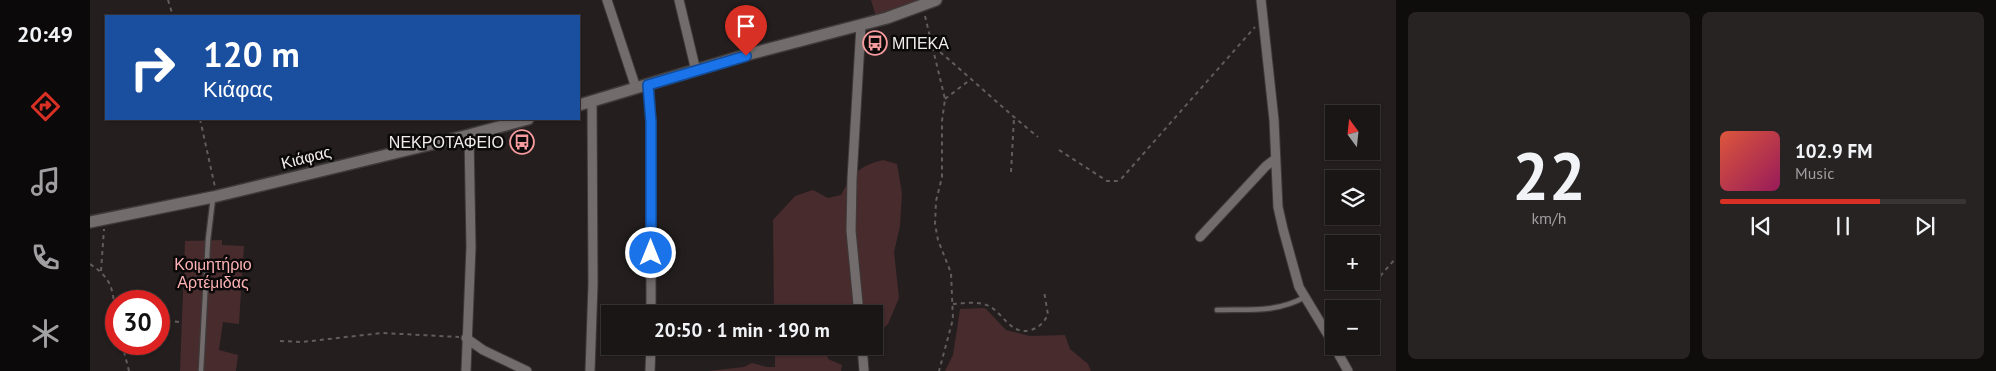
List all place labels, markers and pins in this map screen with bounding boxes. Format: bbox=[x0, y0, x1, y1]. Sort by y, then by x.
pin bbox=[725, 5, 767, 56]
bus stop icon: ΜΠΕΚΑ bbox=[862, 30, 888, 56]
place label: ΜΠΕΚΑ bbox=[892, 33, 949, 53]
bus stop icon: ΝΕΚΡΟΤΑΦΕΙΟ bbox=[509, 129, 535, 155]
place label: ΝΕΚΡΟΤΑΦΕΙΟ bbox=[389, 132, 504, 152]

